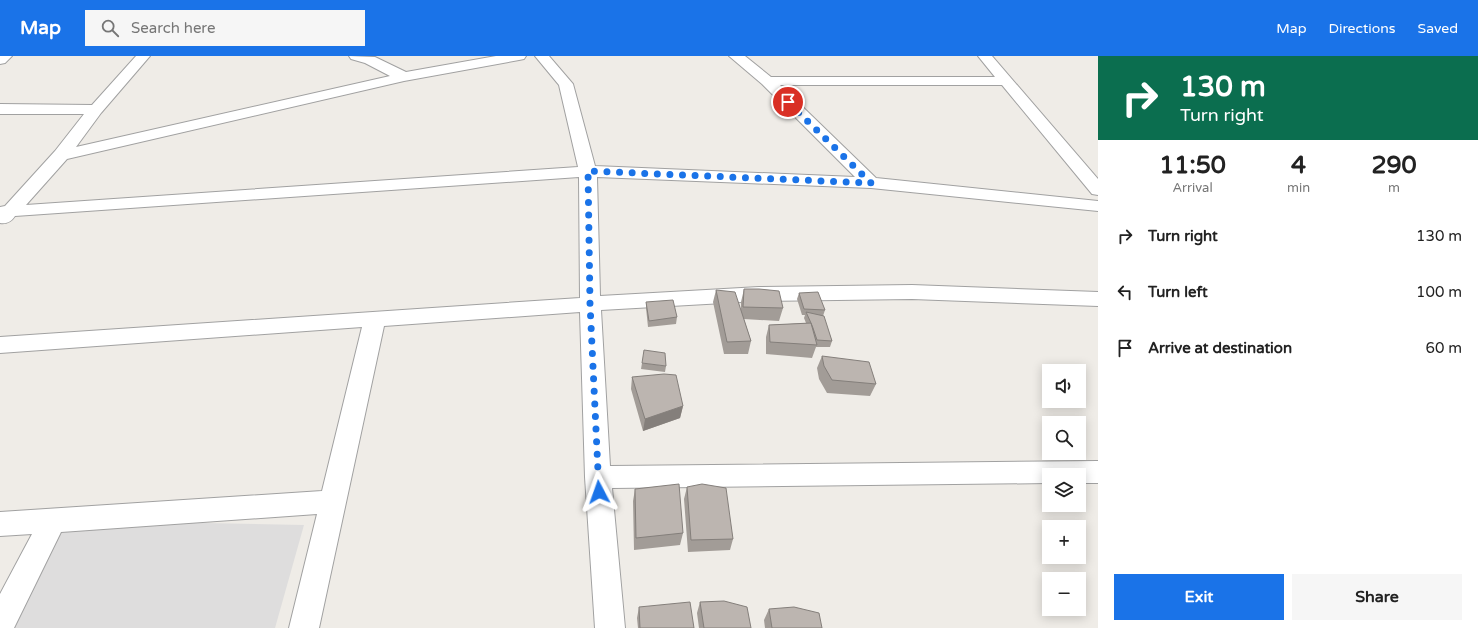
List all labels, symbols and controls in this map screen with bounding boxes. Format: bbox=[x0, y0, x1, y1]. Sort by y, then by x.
search box bbox=[85, 10, 365, 46]
text: Map bbox=[20, 17, 61, 39]
icon: search bbox=[99, 17, 121, 39]
text: Search here bbox=[131, 19, 215, 37]
text: Map bbox=[1276, 20, 1307, 37]
text: Directions bbox=[1329, 20, 1396, 37]
text: Saved bbox=[1418, 20, 1458, 37]
text: 130 m bbox=[1180, 70, 1266, 104]
icon: right bbox=[1114, 72, 1166, 124]
pin bbox=[771, 85, 805, 119]
icon: arrive bbox=[777, 91, 799, 113]
text: Turn right bbox=[1180, 104, 1264, 126]
text: 11:50 bbox=[1159, 151, 1226, 180]
text: 4 bbox=[1291, 151, 1306, 180]
text: 290 bbox=[1371, 151, 1417, 180]
text: Arrival bbox=[1172, 180, 1213, 196]
text: min bbox=[1287, 180, 1310, 196]
text: m bbox=[1388, 180, 1400, 196]
icon: right bbox=[1114, 225, 1136, 247]
text: Turn right bbox=[1148, 227, 1218, 245]
text: 130 m bbox=[1416, 227, 1462, 245]
icon: left bbox=[1114, 281, 1136, 303]
text: Turn left bbox=[1148, 283, 1208, 301]
text: 100 m bbox=[1416, 283, 1462, 301]
icon: arrive bbox=[1114, 337, 1136, 359]
text: Arrive at destination bbox=[1148, 339, 1292, 357]
text: 60 m bbox=[1425, 339, 1462, 357]
map controls bbox=[1042, 364, 1086, 616]
button: sound bbox=[1042, 364, 1086, 408]
button: search bbox=[1042, 416, 1086, 460]
button: layers bbox=[1042, 468, 1086, 512]
position arrow bbox=[578, 471, 620, 513]
button: + bbox=[1042, 520, 1086, 564]
button: − bbox=[1042, 572, 1086, 616]
button: Exit bbox=[1114, 574, 1284, 620]
button: Share bbox=[1292, 574, 1462, 620]

